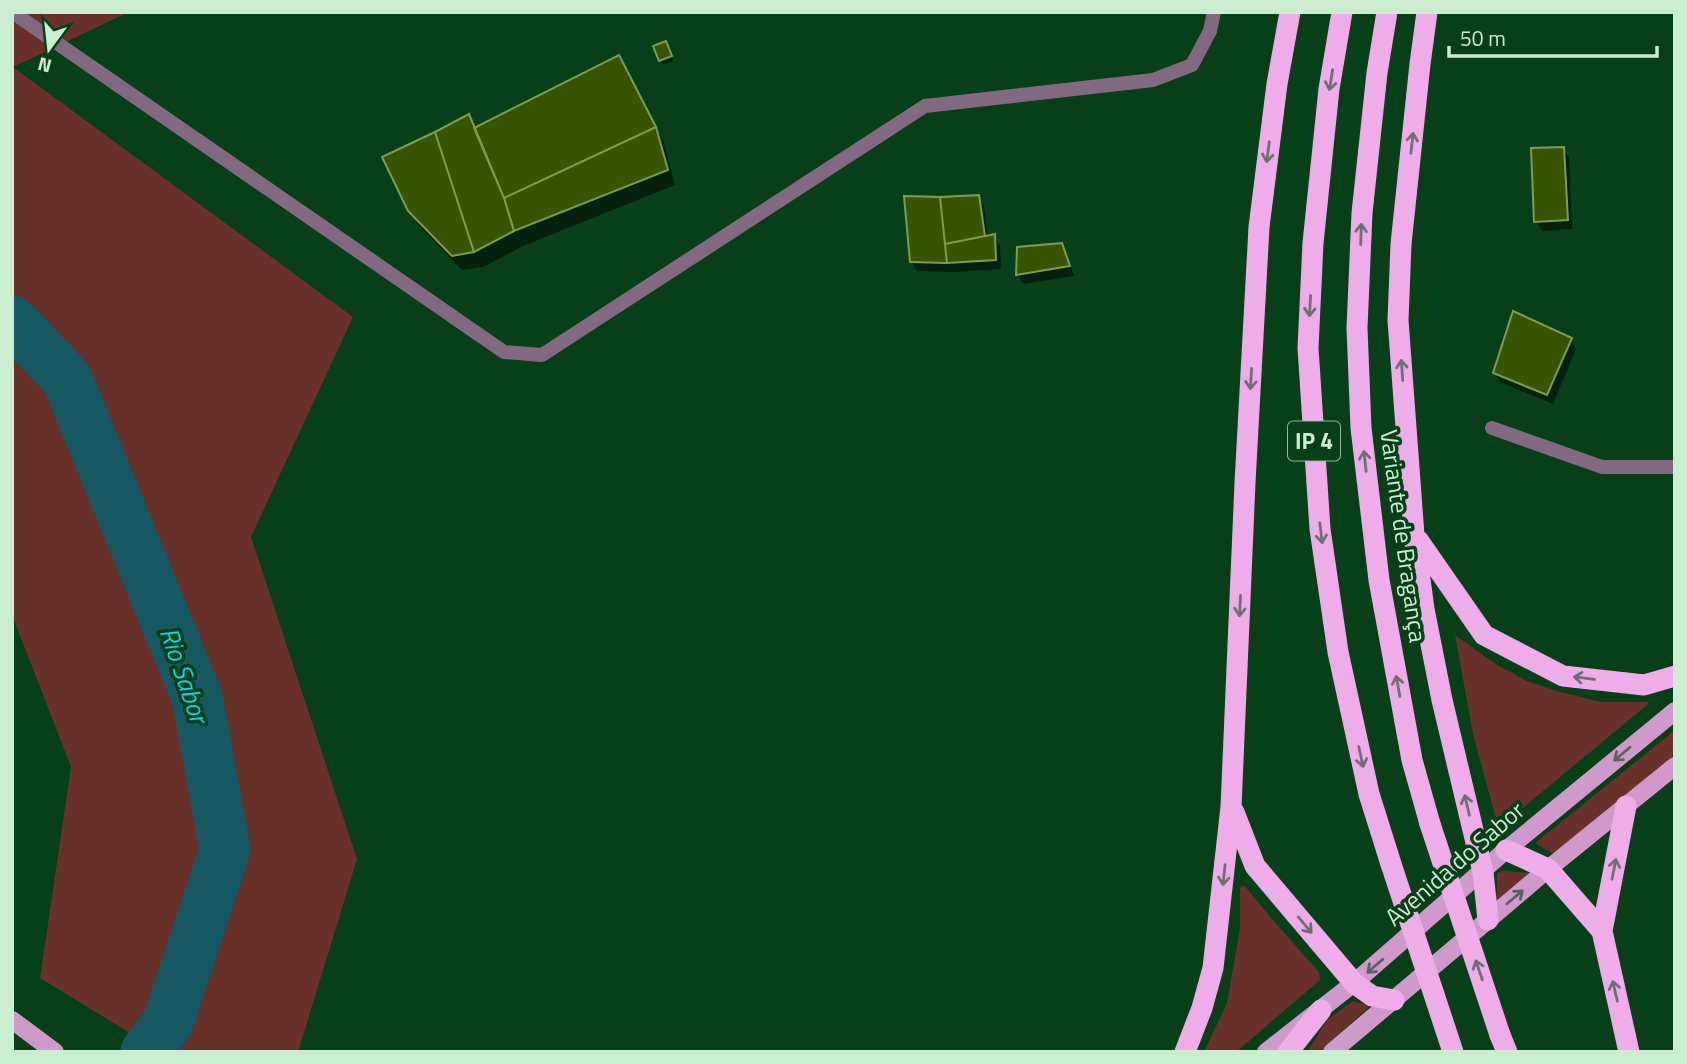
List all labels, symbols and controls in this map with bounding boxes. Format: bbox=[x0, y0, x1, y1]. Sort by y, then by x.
north arrow bbox=[14, 14, 84, 84]
scale bar bbox=[1449, 14, 1657, 58]
text: 50 m bbox=[1460, 22, 1506, 54]
text: N bbox=[34, 50, 55, 82]
one-way arrow bbox=[1324, 68, 1337, 91]
one-way arrow bbox=[1405, 132, 1418, 155]
one-way arrow bbox=[1262, 140, 1275, 163]
one-way arrow bbox=[1355, 223, 1368, 246]
one-way arrow bbox=[1303, 294, 1316, 317]
one-way arrow bbox=[1395, 359, 1408, 381]
one-way arrow bbox=[1245, 367, 1258, 390]
road number: IP 4 bbox=[1288, 422, 1340, 461]
street label: Variante de Bragança bbox=[1371, 427, 1437, 645]
one-way arrow bbox=[1359, 450, 1372, 473]
one-way arrow bbox=[1315, 521, 1328, 544]
one-way arrow bbox=[1234, 594, 1247, 617]
water label: Rio Sabor bbox=[150, 622, 220, 730]
one-way arrow bbox=[1573, 671, 1595, 684]
one-way arrow bbox=[1391, 675, 1404, 698]
one-way arrow bbox=[1355, 745, 1369, 768]
one-way arrow bbox=[1614, 747, 1632, 762]
street label: Avenida do Sabor bbox=[1377, 792, 1532, 934]
one-way arrow bbox=[1460, 794, 1473, 817]
one-way arrow bbox=[1607, 858, 1621, 881]
one-way arrow bbox=[1217, 863, 1230, 885]
one-way arrow bbox=[1506, 889, 1524, 905]
one-way arrow bbox=[1297, 916, 1313, 934]
one-way arrow bbox=[1366, 958, 1384, 974]
one-way arrow bbox=[1472, 960, 1484, 982]
one-way arrow bbox=[1608, 981, 1621, 1003]

